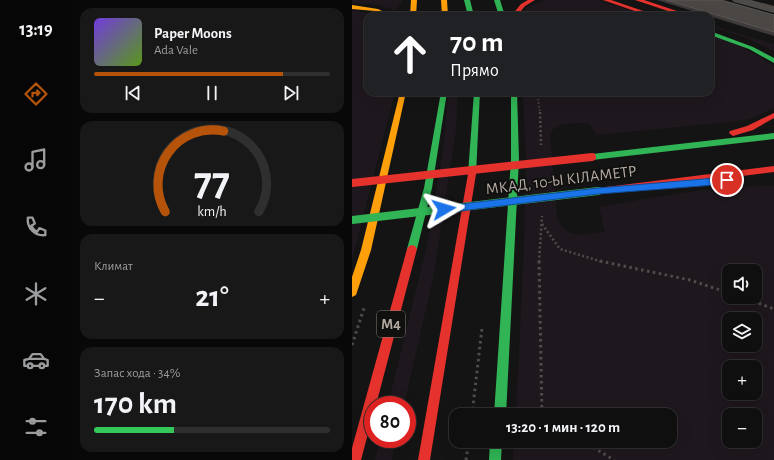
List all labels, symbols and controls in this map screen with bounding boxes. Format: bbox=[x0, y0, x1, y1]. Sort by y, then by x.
text: 13:19 bbox=[19, 21, 53, 39]
text: Paper Moons bbox=[154, 26, 232, 41]
icon: ahead bbox=[384, 28, 436, 80]
text: 70 m bbox=[450, 29, 504, 57]
text: Ada Vale bbox=[154, 44, 198, 57]
text: Прямо bbox=[450, 62, 499, 80]
icon: directions bbox=[22, 80, 50, 108]
icon: previous bbox=[122, 82, 144, 104]
icon: pause bbox=[201, 82, 223, 104]
icon: next bbox=[280, 82, 302, 104]
icon: music bbox=[22, 146, 50, 174]
text: 77 bbox=[194, 161, 230, 202]
street label: МКАД, 10-Ы КІЛАМЕТР bbox=[485, 163, 637, 197]
pin bbox=[710, 163, 744, 197]
icon: arrive bbox=[716, 169, 738, 191]
position arrow bbox=[423, 188, 465, 230]
text: km/h bbox=[197, 204, 227, 218]
icon: phone bbox=[22, 213, 50, 241]
text: Климат bbox=[94, 260, 133, 273]
map controls bbox=[722, 264, 762, 448]
button: sound bbox=[722, 264, 762, 304]
icon: climate bbox=[22, 280, 50, 308]
text: 21° bbox=[195, 282, 229, 312]
text: − bbox=[94, 287, 105, 309]
text: + bbox=[319, 287, 330, 309]
road number: М4 bbox=[377, 311, 405, 337]
button: layers bbox=[722, 312, 762, 352]
icon: car bbox=[22, 346, 50, 374]
button: + bbox=[722, 360, 762, 400]
text: Запас хода · 34% bbox=[94, 367, 180, 380]
text: 170 km bbox=[94, 389, 177, 419]
speed limit sign: 80 bbox=[364, 396, 416, 448]
button: − bbox=[722, 408, 762, 448]
icon: filters bbox=[22, 413, 50, 441]
text: 13:20 · 1 мин · 120 m bbox=[506, 420, 620, 435]

